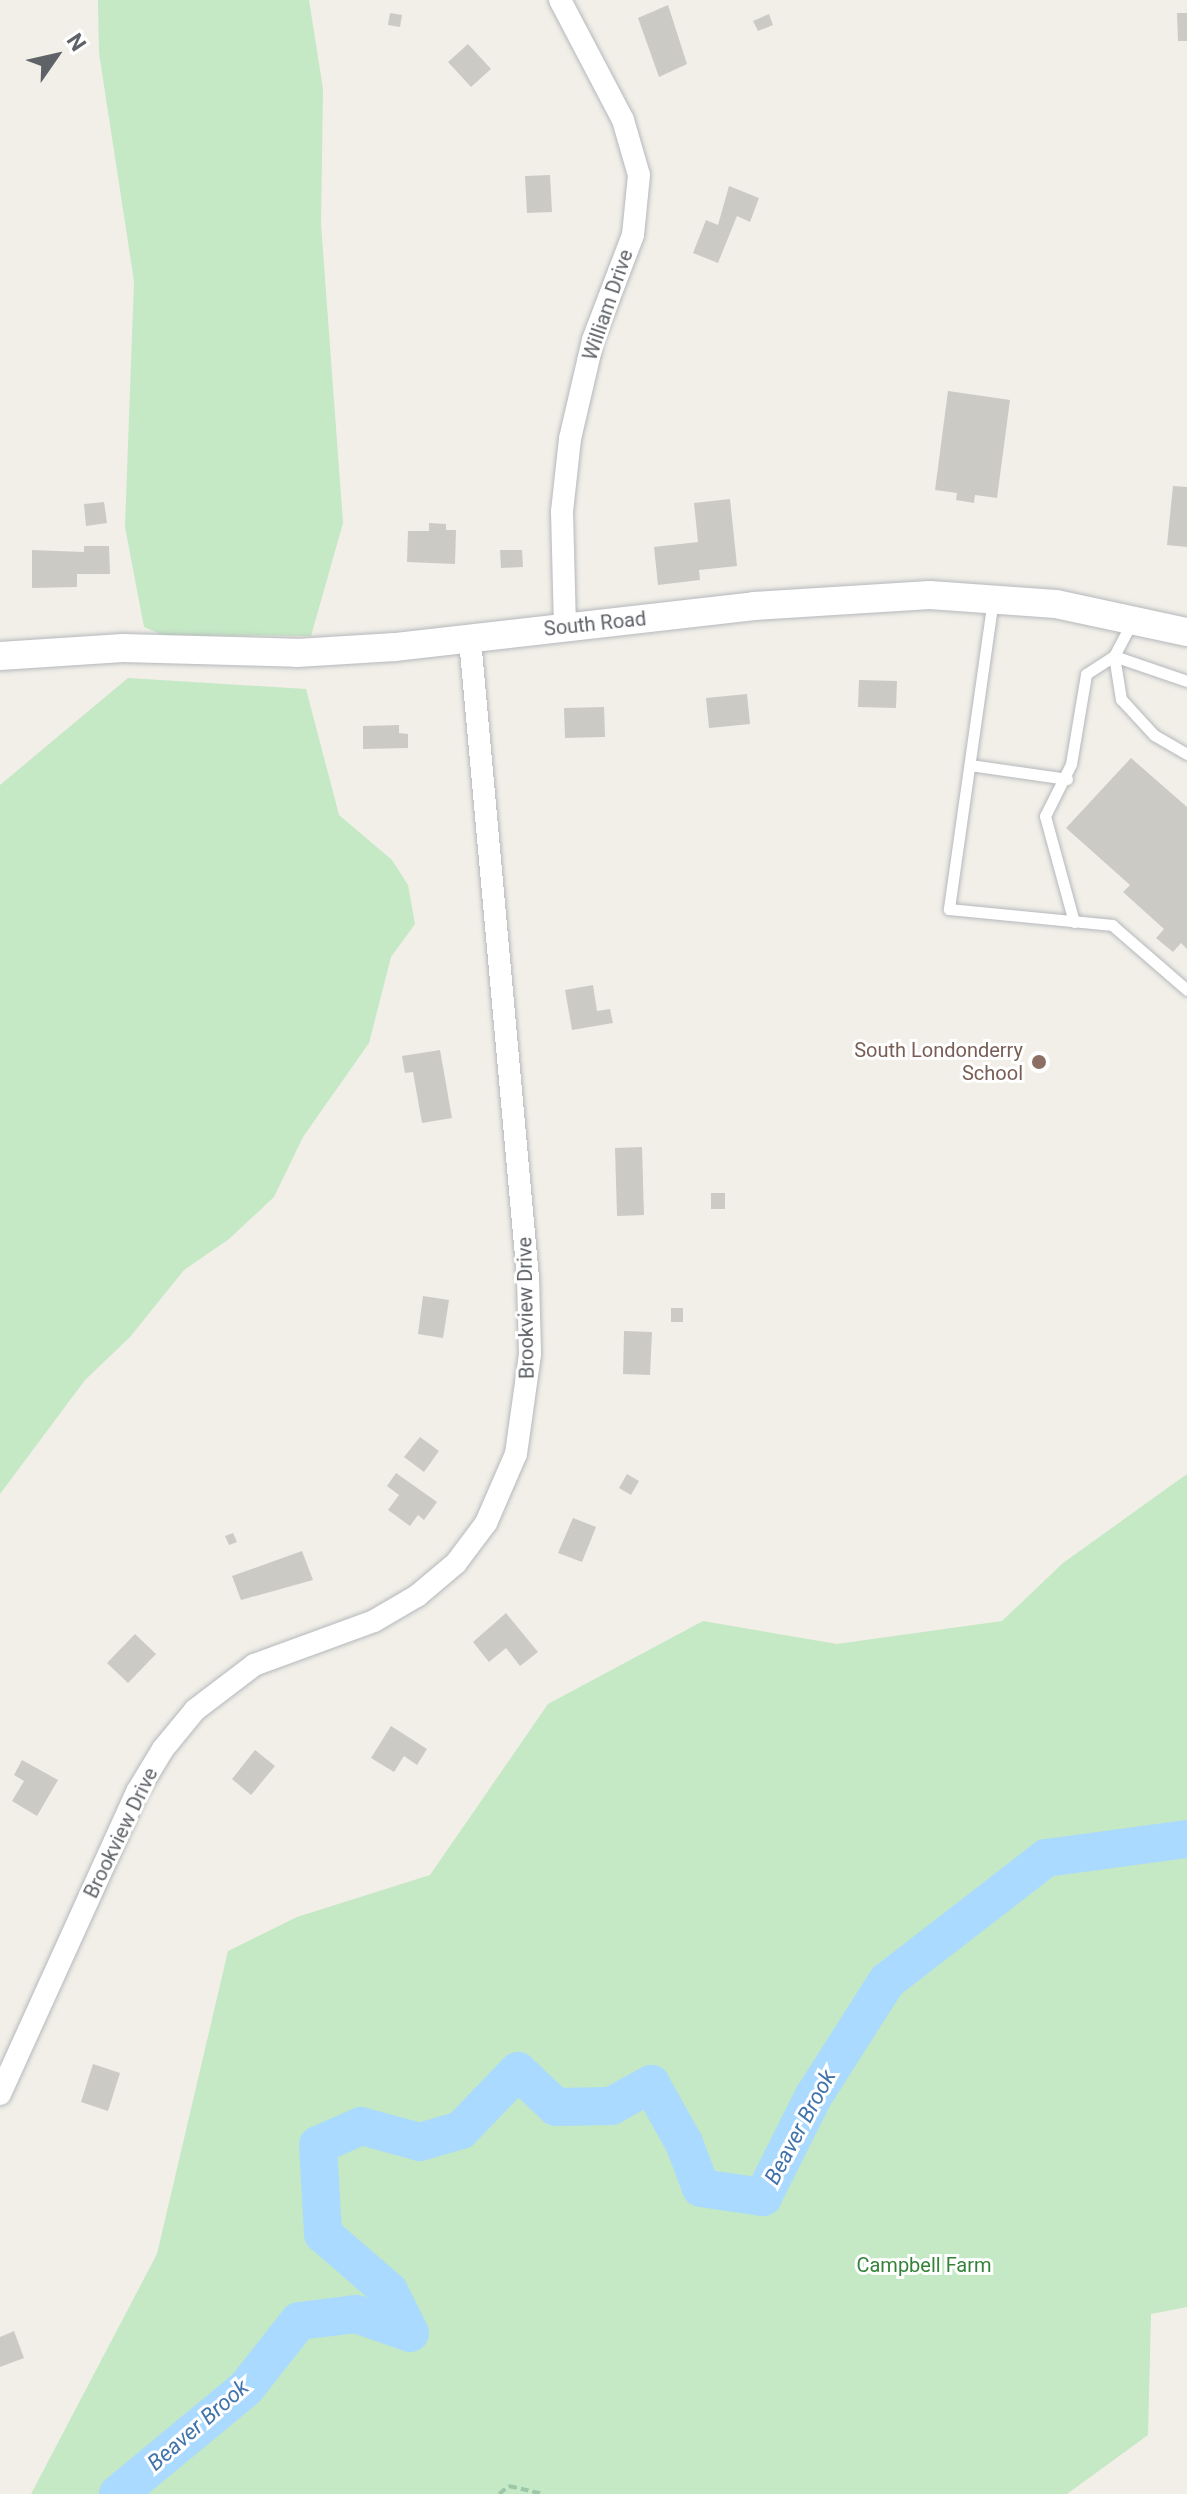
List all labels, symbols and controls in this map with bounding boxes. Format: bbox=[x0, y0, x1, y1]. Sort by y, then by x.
north arrow bbox=[16, 16, 96, 96]
text: N bbox=[62, 29, 91, 56]
street label: William Drive bbox=[578, 246, 638, 364]
street label: South Road bbox=[543, 607, 647, 641]
place label: South Londonderry School bbox=[854, 1038, 1023, 1085]
marker: South Londonderry School bbox=[1030, 1053, 1048, 1071]
street label: Brookview Drive bbox=[513, 1237, 539, 1379]
street label: Brookview Drive bbox=[79, 1764, 163, 1902]
water label: Beaver Brook bbox=[759, 2065, 841, 2189]
park label: Campbell Farm bbox=[856, 2253, 992, 2277]
water label: Beaver Brook bbox=[142, 2374, 254, 2476]

